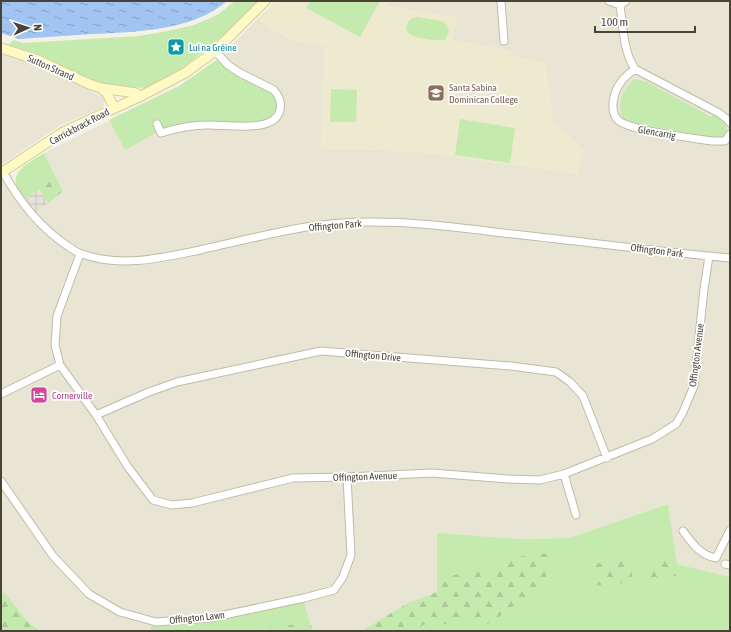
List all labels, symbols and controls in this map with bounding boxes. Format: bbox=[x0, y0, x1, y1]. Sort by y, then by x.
north arrow bbox=[8, 8, 48, 48]
scale bar bbox=[595, 8, 695, 34]
text: 100 m bbox=[601, 15, 628, 29]
text: N bbox=[32, 24, 44, 31]
place icon: Luí na Gréine bbox=[166, 37, 186, 57]
place label: Luí na Gréine bbox=[189, 42, 237, 53]
street label: Sutton Strand bbox=[26, 52, 76, 83]
place label: Santa Sabina Dominican College bbox=[449, 82, 519, 105]
school or university icon: Santa Sabina Dominican College bbox=[426, 83, 446, 103]
street label: Carrickbrack Road bbox=[47, 106, 111, 147]
street label: Glencarrig bbox=[637, 124, 677, 141]
street label: Offington Park bbox=[308, 218, 363, 233]
street label: Offington Park bbox=[630, 242, 685, 259]
street label: Offington Avenue bbox=[687, 322, 706, 388]
street label: Offington Drive bbox=[345, 348, 402, 363]
hotel icon: Cornerville bbox=[29, 385, 49, 405]
place label: Cornerville bbox=[52, 390, 93, 401]
street label: Offington Avenue bbox=[333, 470, 398, 483]
street label: Offington Lawn bbox=[169, 609, 225, 626]

